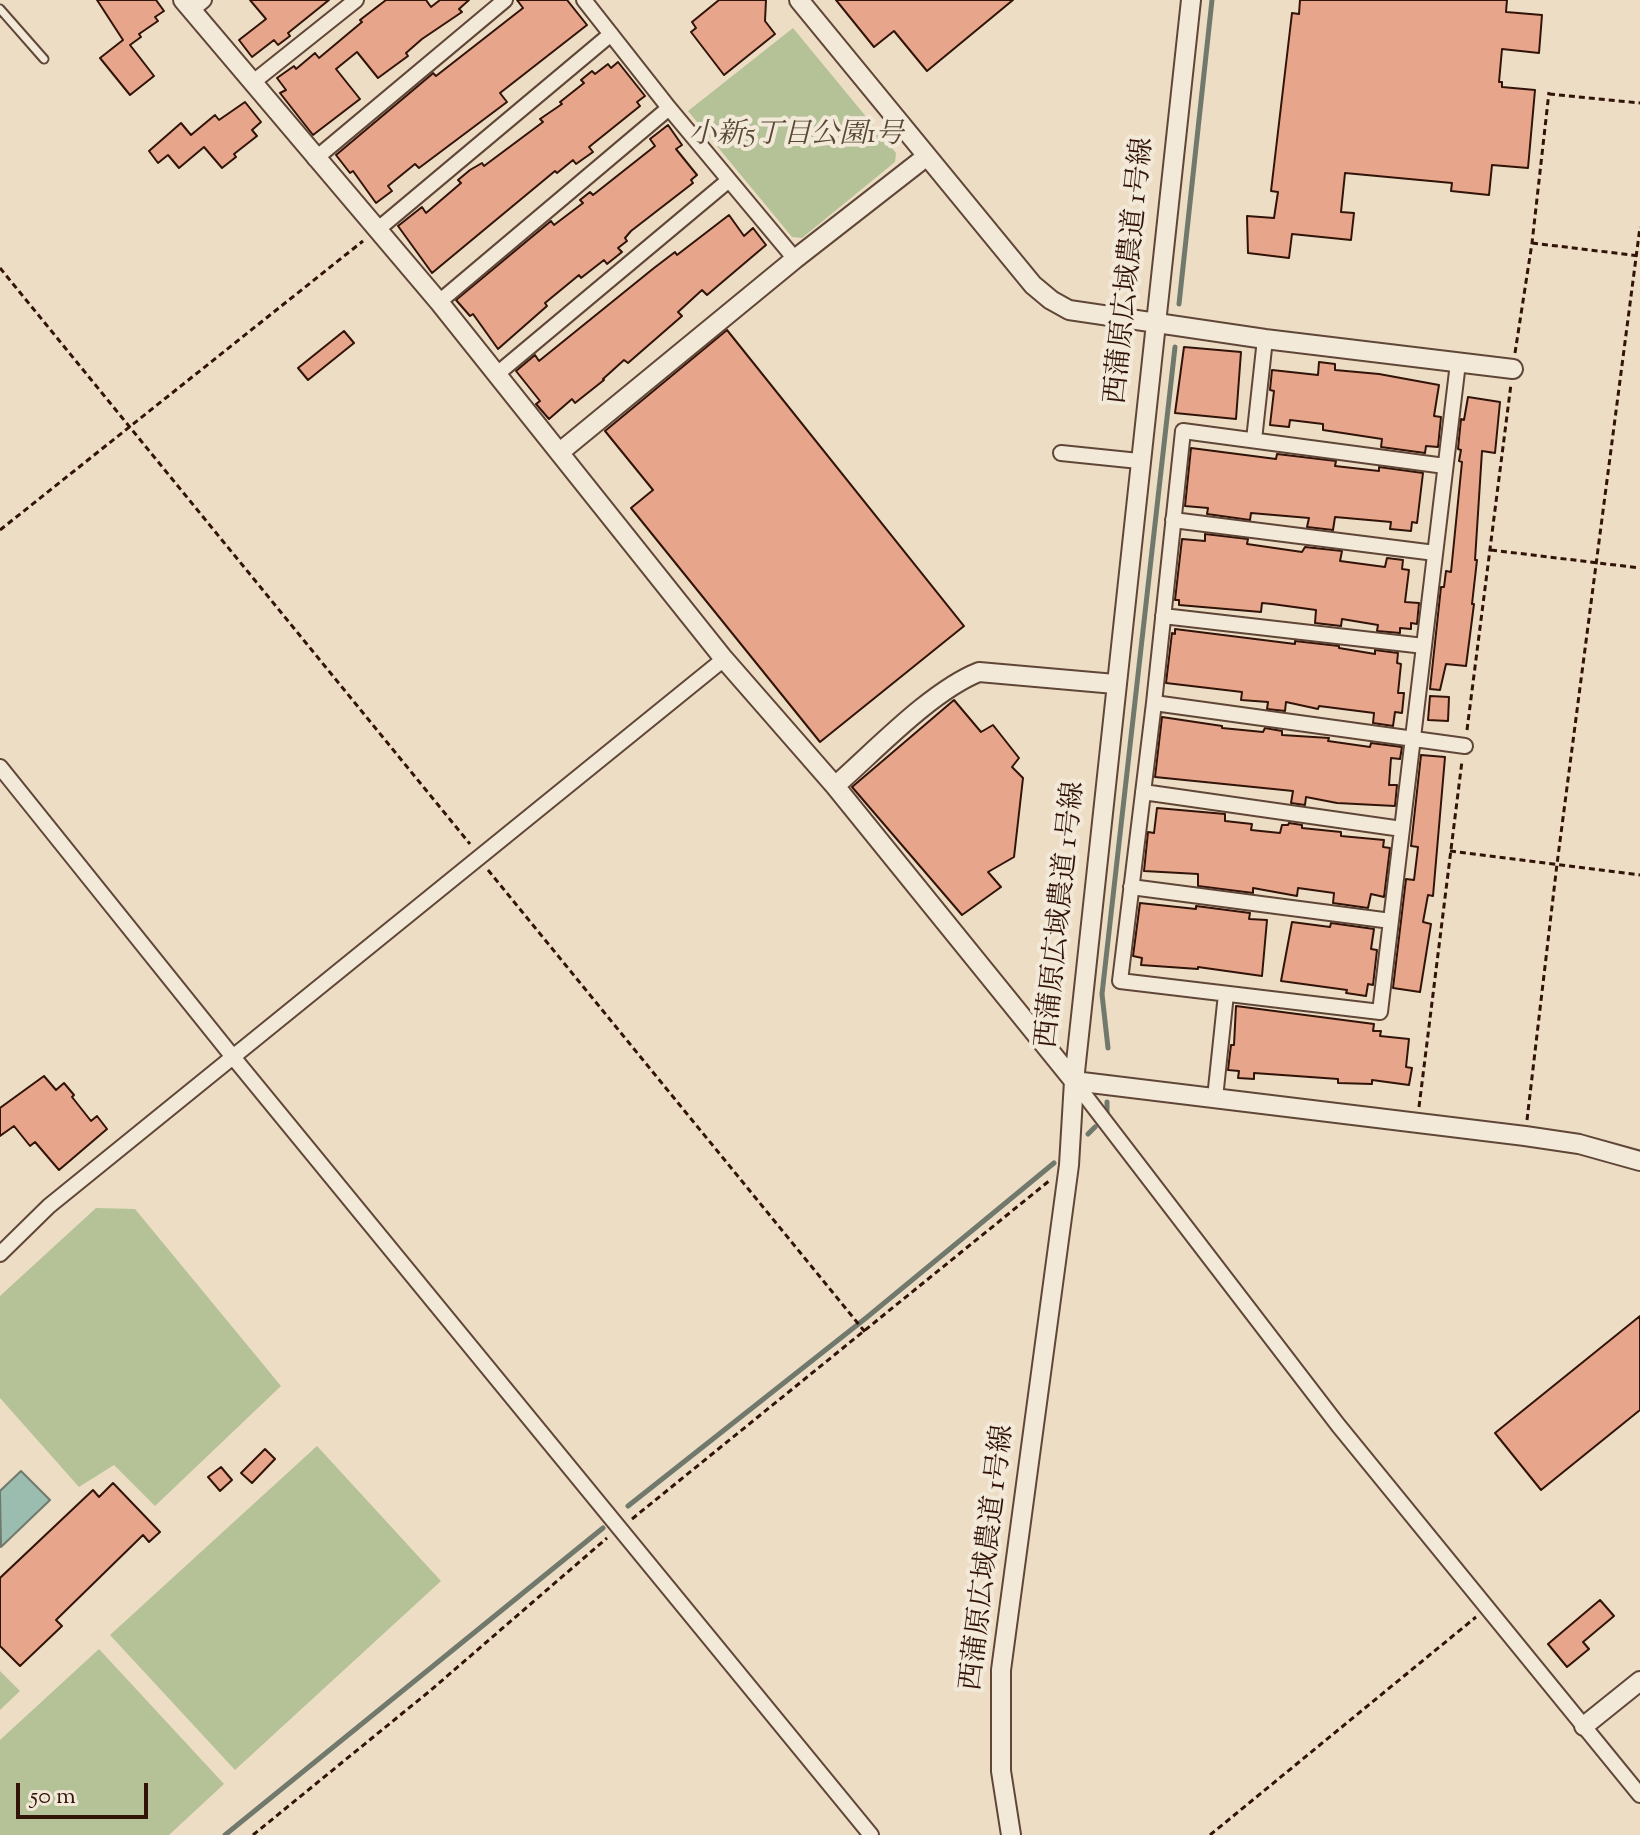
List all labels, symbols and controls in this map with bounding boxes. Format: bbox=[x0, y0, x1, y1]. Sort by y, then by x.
park label: 小新5丁目公園1号 bbox=[688, 120, 904, 154]
street label: 西蒲原広域農道 1号線 bbox=[1101, 136, 1163, 406]
street label: 西蒲原広域農道 1号線 bbox=[1032, 780, 1094, 1050]
street label: 西蒲原広域農道 1号線 bbox=[957, 1423, 1023, 1693]
scale bar bbox=[20, 1767, 152, 1817]
text: 50 m bbox=[30, 1780, 76, 1814]

